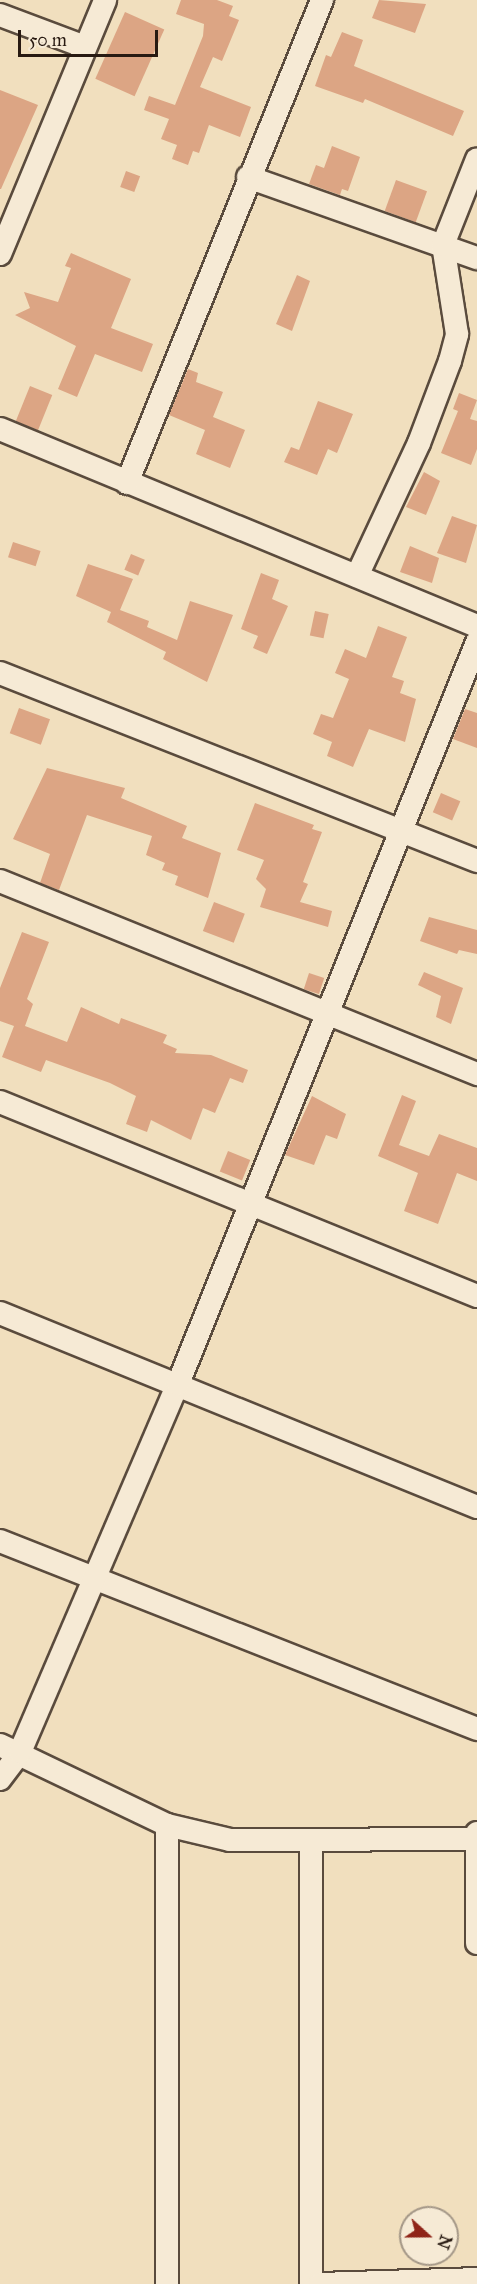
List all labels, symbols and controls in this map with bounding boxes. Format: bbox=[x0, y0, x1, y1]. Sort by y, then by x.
scale bar bbox=[21, 18, 160, 56]
text: 50 m bbox=[29, 29, 67, 51]
north arrow bbox=[399, 2206, 459, 2266]
text: N bbox=[433, 2232, 456, 2252]

